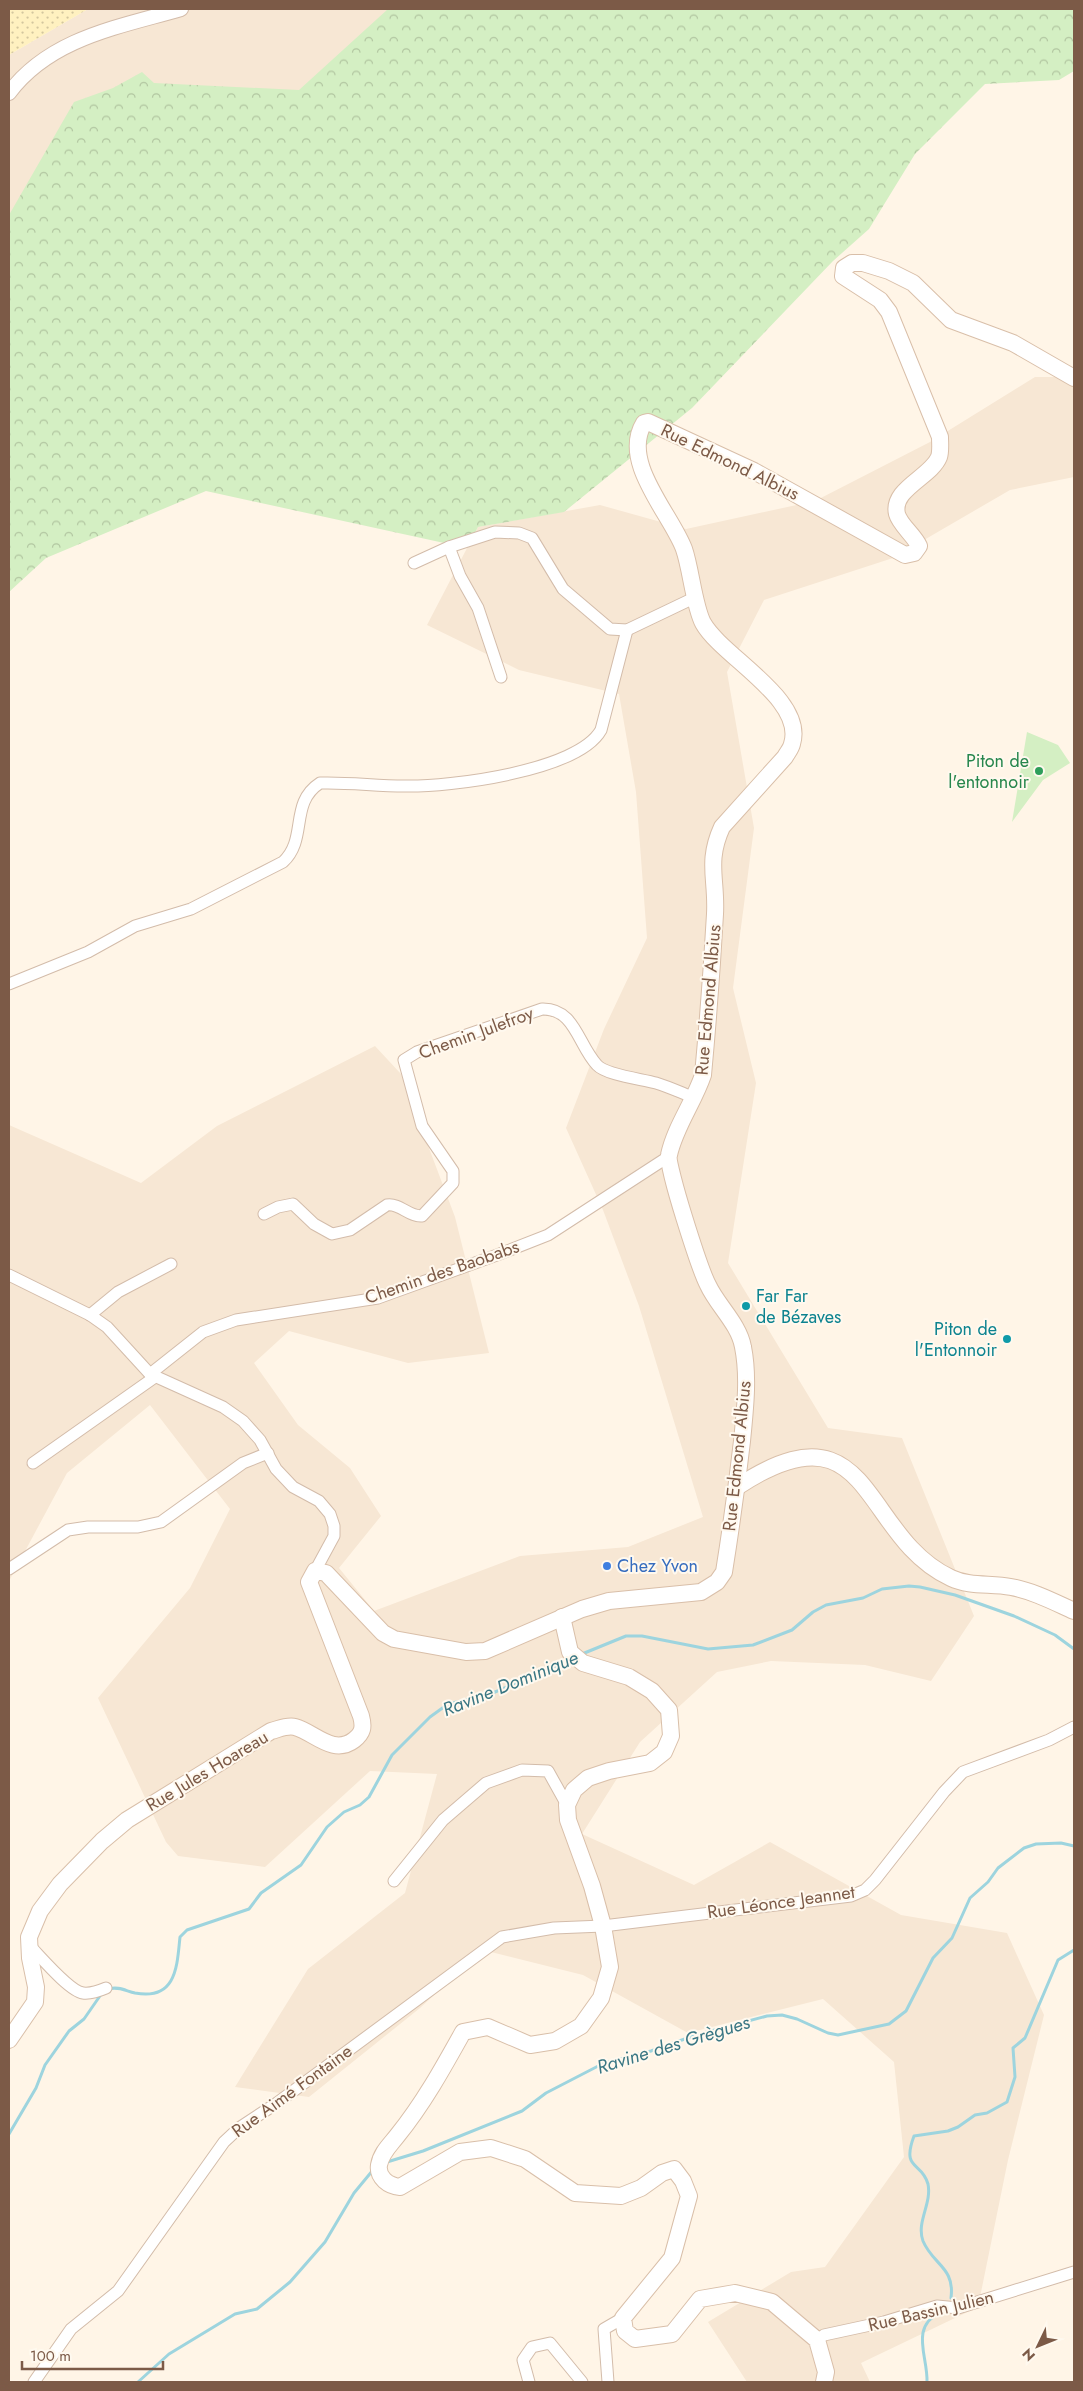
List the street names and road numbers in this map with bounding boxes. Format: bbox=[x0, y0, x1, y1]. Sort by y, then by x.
street label: Rue Edmond Albius bbox=[656, 417, 804, 507]
street label: Rue Edmond Albius bbox=[688, 924, 728, 1076]
street label: Chemin Julefroy bbox=[415, 1000, 537, 1066]
street label: Chemin des Baobabs bbox=[361, 1233, 523, 1311]
street label: Rue Edmond Albius bbox=[716, 1380, 758, 1532]
street label: Rue Jules Hoareau bbox=[141, 1724, 273, 1818]
street label: Rue Léonce Jeannet bbox=[705, 1879, 857, 1925]
street label: Rue Aimé Fontaine bbox=[226, 2038, 358, 2144]
street label: Rue Bassin Julien bbox=[866, 2284, 996, 2338]

